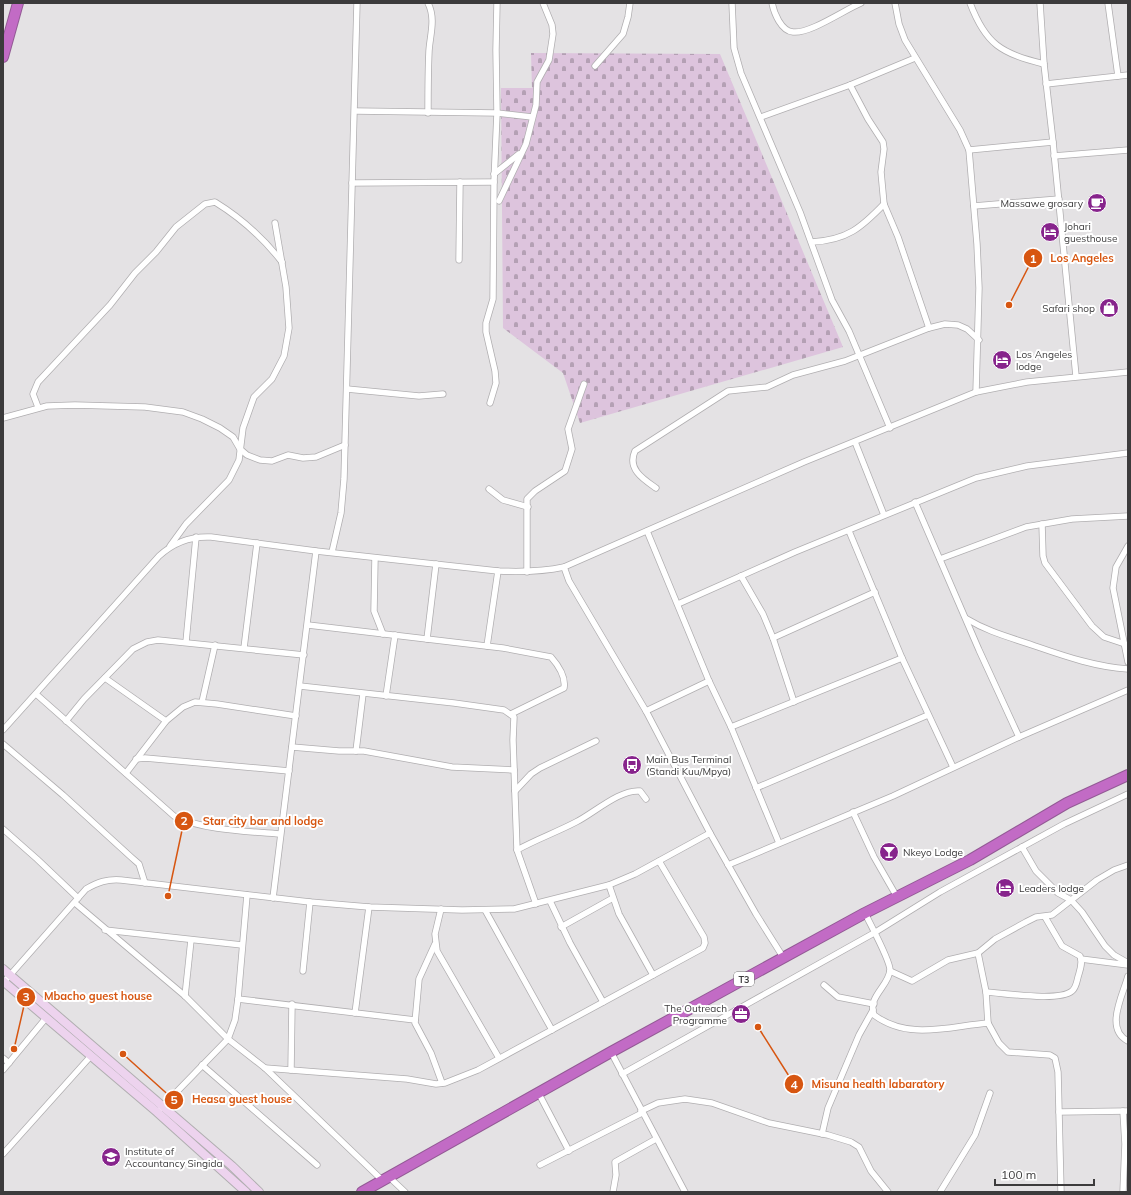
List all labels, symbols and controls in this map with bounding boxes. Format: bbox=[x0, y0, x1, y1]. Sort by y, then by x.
cafe icon: Massawe grosary bbox=[1086, 192, 1108, 214]
place label: Massawe grosary bbox=[1000, 197, 1084, 210]
place label: Johari guesthouse bbox=[1064, 220, 1117, 245]
hotel icon: Johari guesthouse bbox=[1039, 221, 1061, 243]
callout: Los Angeles bbox=[1023, 247, 1122, 270]
text: 1 bbox=[1029, 251, 1037, 266]
text: Los Angeles bbox=[1050, 251, 1114, 265]
shop icon: Safari shop bbox=[1098, 297, 1120, 319]
place label: Safari shop bbox=[1042, 302, 1095, 315]
place label: Los Angeles lodge bbox=[1016, 348, 1072, 373]
hotel icon: Los Angeles lodge bbox=[991, 349, 1013, 371]
place label: Main Bus Terminal (Standi Kuu/Mpya) bbox=[646, 753, 731, 778]
bus stop icon: Main Bus Terminal (Standi Kuu/Mpya) bbox=[621, 754, 643, 776]
callout: Star city bar and lodge bbox=[174, 810, 331, 833]
text: 2 bbox=[180, 813, 188, 828]
text: Star city bar and lodge bbox=[203, 814, 323, 828]
bar icon: Nkeyo Lodge bbox=[878, 841, 900, 863]
place label: Nkeyo Lodge bbox=[903, 846, 963, 859]
hotel icon: Leaders lodge bbox=[994, 877, 1016, 899]
place label: Leaders lodge bbox=[1019, 882, 1084, 895]
road number: T3 bbox=[734, 972, 754, 986]
callout: Mbacho guest house bbox=[16, 985, 160, 1008]
text: 3 bbox=[22, 989, 30, 1004]
text: Mbacho guest house bbox=[44, 989, 152, 1003]
place label: The Outreach Programme bbox=[664, 1002, 727, 1027]
office icon: The Outreach Programme bbox=[730, 1003, 752, 1025]
callout: Misuna health labaratory bbox=[784, 1073, 953, 1096]
text: 4 bbox=[790, 1077, 798, 1092]
text: Misuna health labaratory bbox=[812, 1077, 944, 1091]
callout: Heasa guest house bbox=[164, 1088, 300, 1111]
text: 5 bbox=[170, 1092, 178, 1107]
text: Heasa guest house bbox=[192, 1092, 292, 1106]
place label: Institute of Accountancy Singida bbox=[125, 1145, 223, 1170]
school or university icon: Institute of Accountancy Singida bbox=[100, 1146, 122, 1168]
scale bar bbox=[995, 1161, 1094, 1187]
text: 100 m bbox=[1001, 1167, 1036, 1182]

